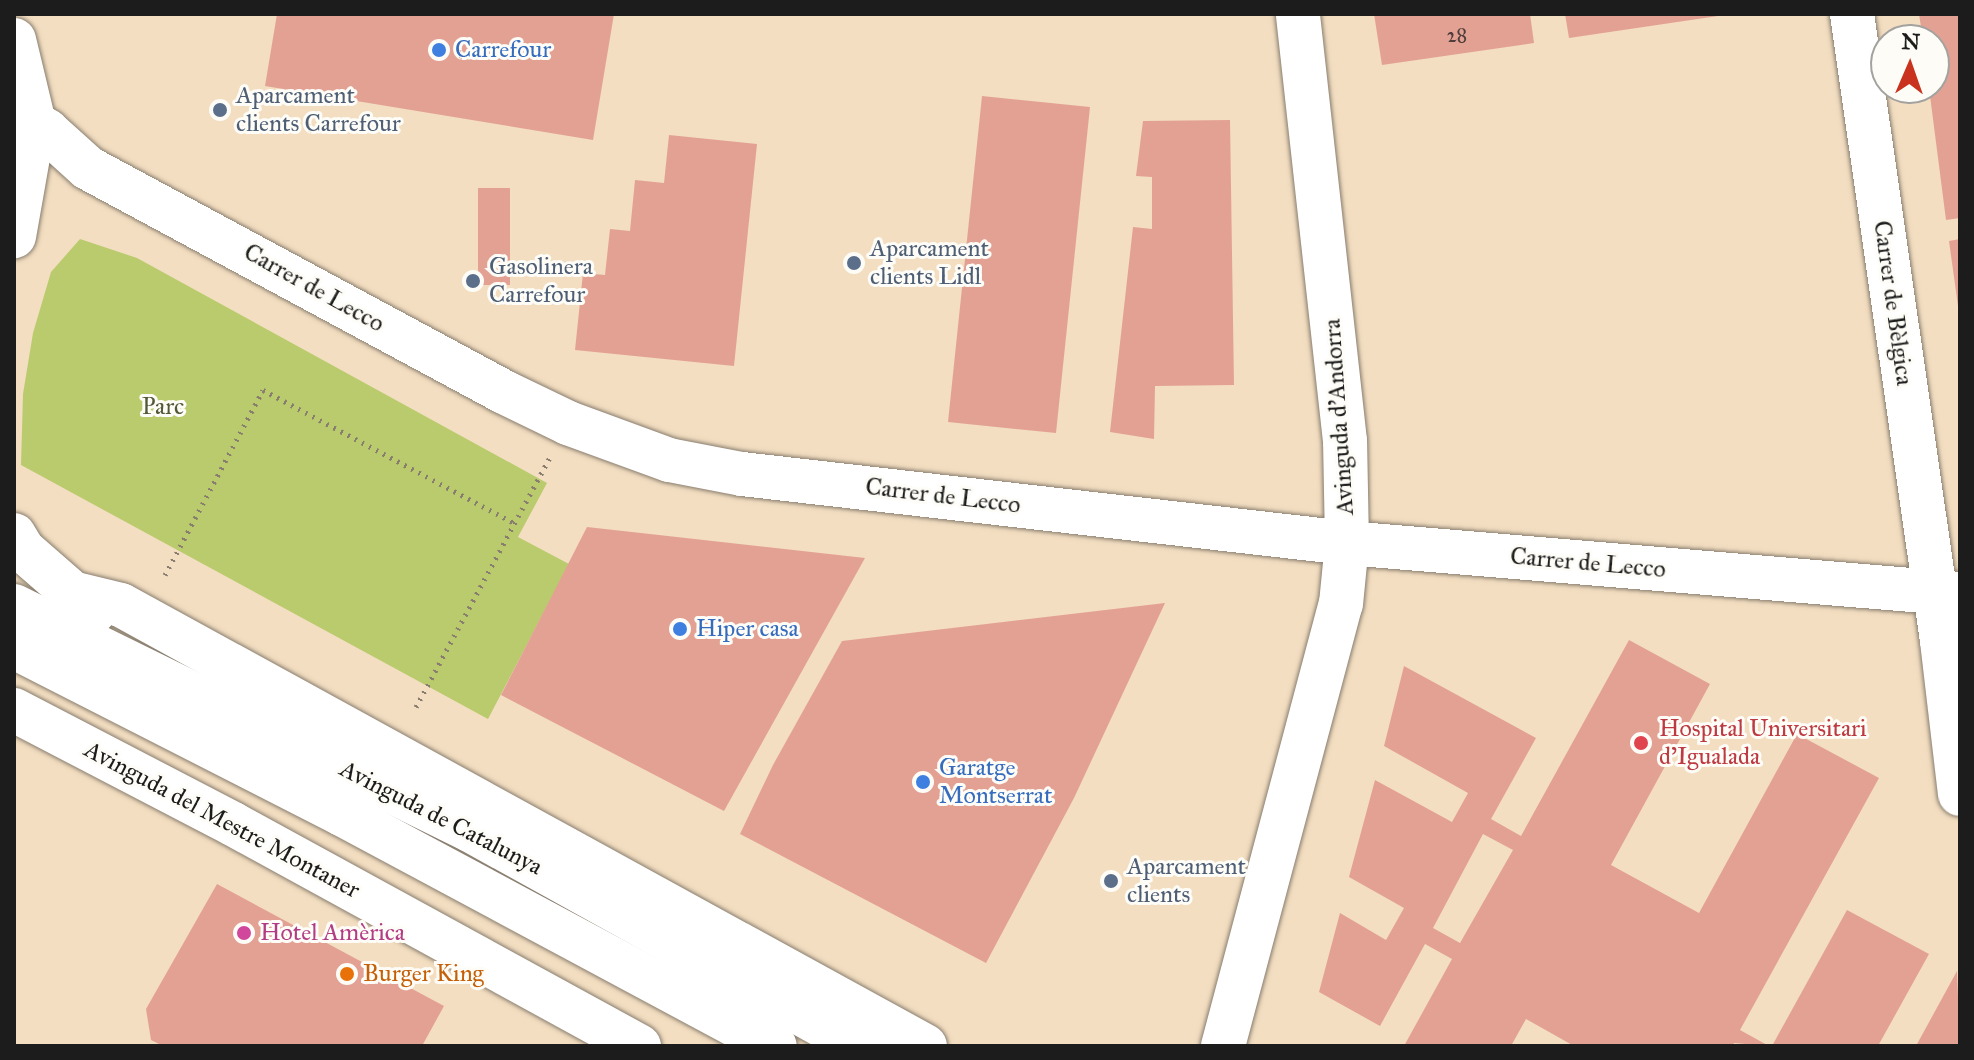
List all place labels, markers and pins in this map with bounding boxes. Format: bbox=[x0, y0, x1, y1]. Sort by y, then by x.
place label: Carrefour bbox=[455, 36, 551, 64]
marker: Carrefour bbox=[430, 41, 448, 59]
place label: Aparcament clients Carrefour bbox=[236, 82, 401, 138]
marker: Aparcament clients Carrefour bbox=[211, 101, 229, 119]
place label: Aparcament clients Lidl bbox=[870, 235, 989, 291]
place label: Gasolinera Carrefour bbox=[489, 253, 593, 309]
marker: Aparcament clients Lidl bbox=[845, 254, 863, 272]
marker: Gasolinera Carrefour bbox=[464, 272, 482, 290]
place label: Hiper casa bbox=[696, 615, 799, 643]
marker: Hiper casa bbox=[671, 620, 689, 638]
place label: Hospital Universitari d'Igualada bbox=[1659, 715, 1867, 771]
marker: Hospital Universitari d'Igualada bbox=[1630, 732, 1652, 754]
place label: Garatge Montserrat bbox=[939, 754, 1052, 810]
marker: Garatge Montserrat bbox=[914, 773, 932, 791]
place label: Aparcament clients bbox=[1127, 853, 1246, 909]
marker: Aparcament clients bbox=[1102, 872, 1120, 890]
place label: Hotel Amèrica bbox=[260, 919, 405, 947]
marker: Hotel Amèrica bbox=[235, 924, 253, 942]
place label: Burger King bbox=[363, 960, 484, 988]
marker: Burger King bbox=[338, 965, 356, 983]

